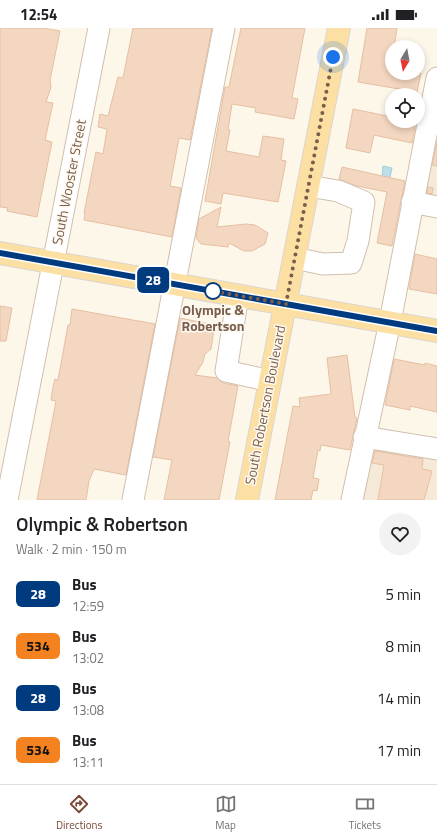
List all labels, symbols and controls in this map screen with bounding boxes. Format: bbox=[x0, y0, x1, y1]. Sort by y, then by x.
text: 12:54 bbox=[20, 3, 57, 26]
north arrow bbox=[385, 40, 425, 80]
map controls bbox=[385, 40, 425, 128]
your location bbox=[323, 47, 343, 67]
button: locate bbox=[385, 88, 425, 128]
street label: South Wooster Street bbox=[46, 117, 91, 246]
line badge: 28 bbox=[135, 267, 171, 293]
text: 28 bbox=[145, 269, 161, 290]
marker: Olympic & Robertson bbox=[204, 282, 222, 300]
place label: Olympic & Robertson bbox=[182, 299, 244, 336]
street label: South Robertson Boulevard bbox=[239, 323, 290, 486]
text: Olympic & Robertson bbox=[16, 509, 188, 538]
button: heart bbox=[379, 513, 421, 555]
text: Walk · 2 min · 150 m bbox=[16, 539, 127, 559]
text: Bus bbox=[72, 573, 97, 596]
text: 28 bbox=[30, 583, 46, 604]
text: 5 min bbox=[385, 583, 421, 606]
text: 12:59 bbox=[72, 596, 104, 616]
text: Bus bbox=[72, 625, 97, 648]
text: 534 bbox=[26, 635, 50, 656]
text: 8 min bbox=[385, 635, 421, 658]
text: 13:02 bbox=[72, 648, 104, 668]
text: Bus bbox=[72, 677, 97, 700]
text: 28 bbox=[30, 687, 46, 708]
text: 14 min bbox=[377, 687, 421, 710]
text: 13:08 bbox=[72, 700, 104, 720]
text: Bus bbox=[72, 729, 97, 752]
text: 534 bbox=[26, 739, 50, 760]
text: 17 min bbox=[377, 739, 421, 762]
text: 13:11 bbox=[72, 752, 104, 772]
tab: Directions bbox=[56, 793, 103, 833]
tab: Map bbox=[215, 793, 237, 833]
tab: Tickets bbox=[348, 793, 381, 833]

